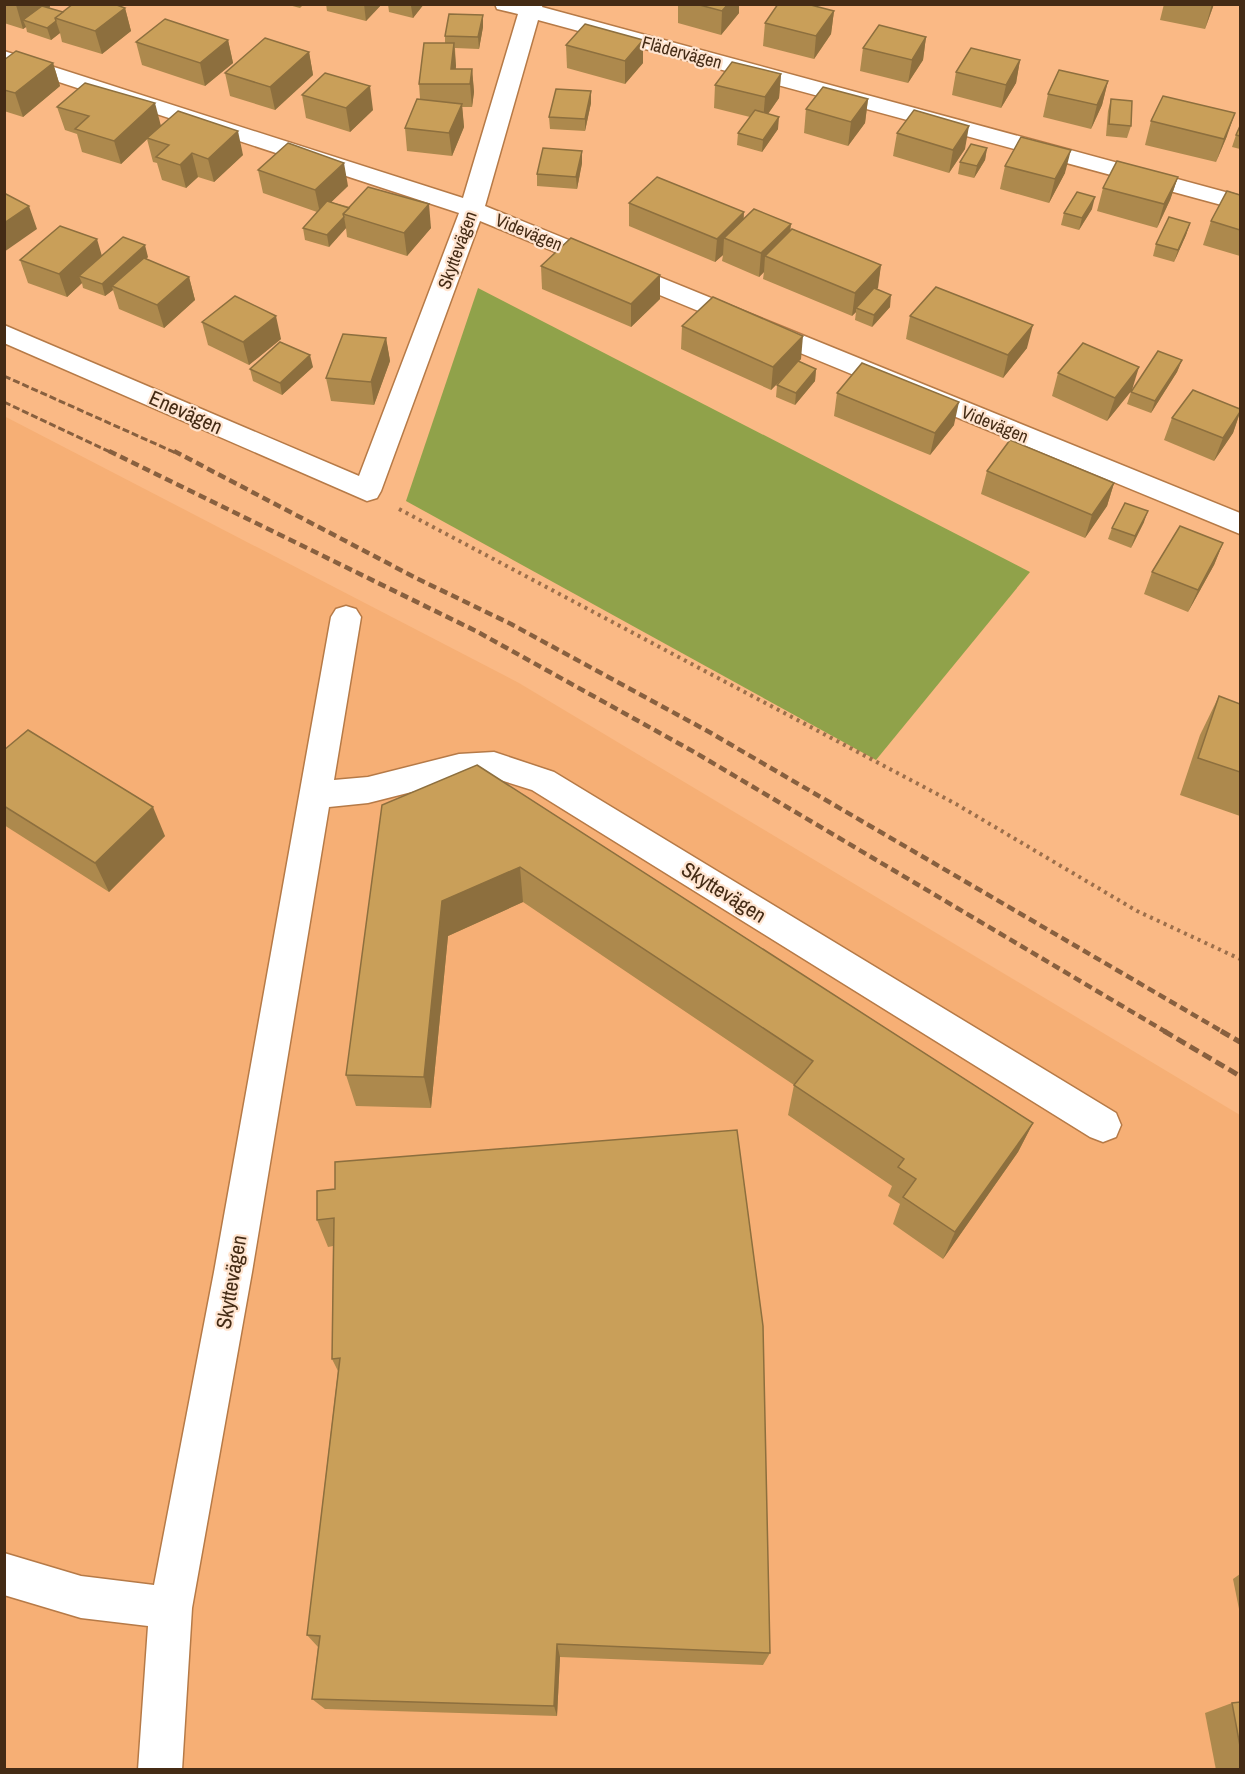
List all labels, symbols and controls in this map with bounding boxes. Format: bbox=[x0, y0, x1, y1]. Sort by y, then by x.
street label: Flädervägen bbox=[639, 29, 725, 75]
street label: Videvägen bbox=[492, 207, 566, 257]
street label: Skyttevägen bbox=[431, 208, 483, 292]
street label: Enevägen bbox=[145, 383, 227, 441]
street label: Videvägen bbox=[958, 399, 1032, 449]
street label: Skyttevägen bbox=[676, 855, 772, 929]
street label: Skyttevägen bbox=[208, 1233, 254, 1331]

